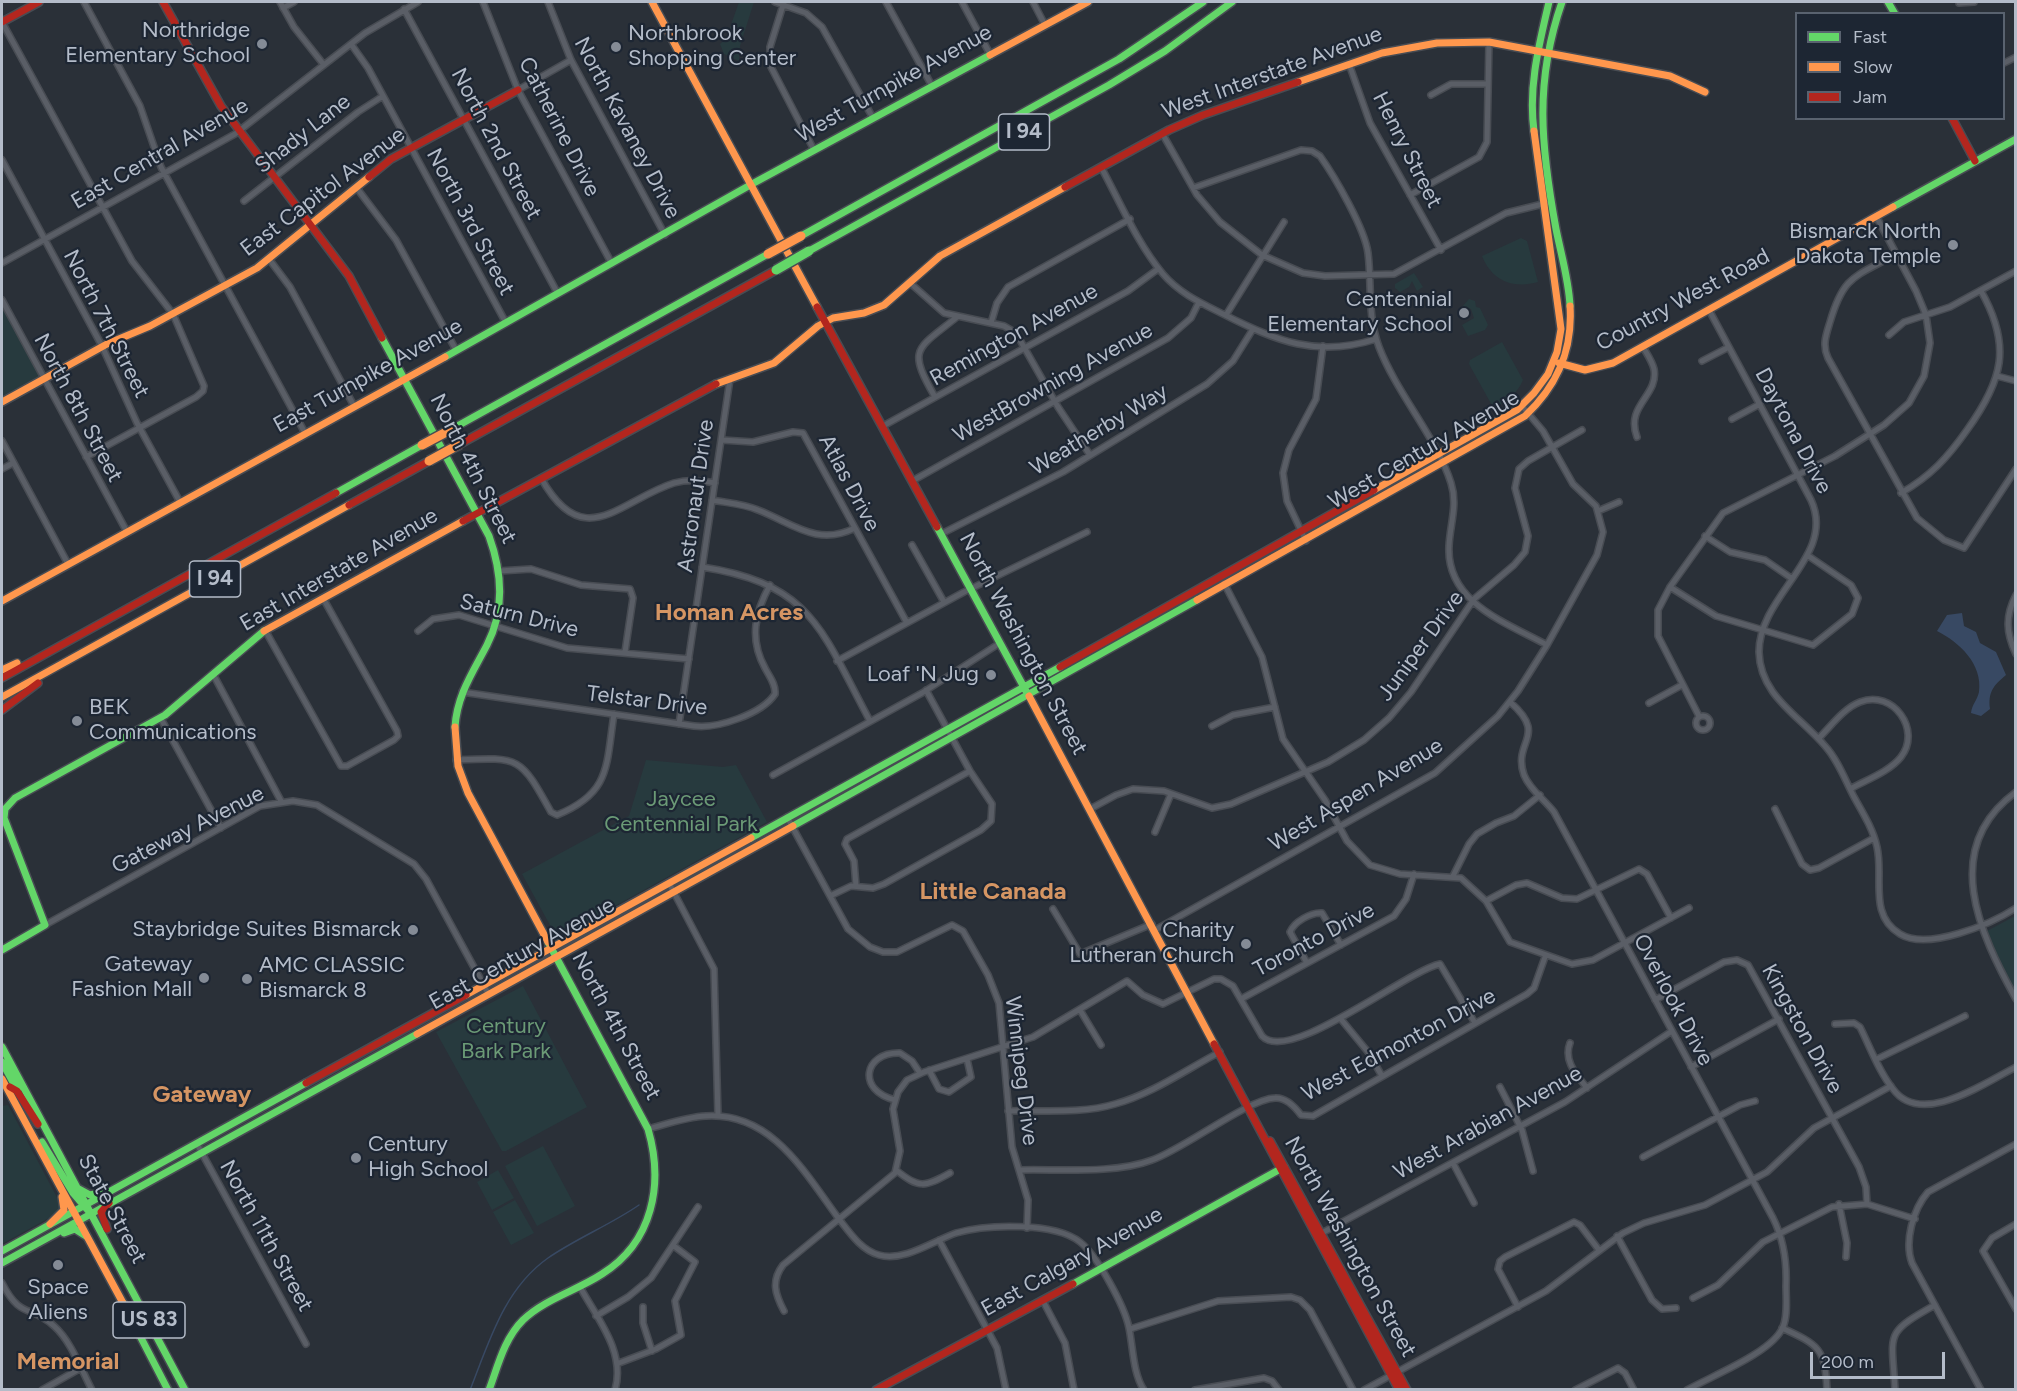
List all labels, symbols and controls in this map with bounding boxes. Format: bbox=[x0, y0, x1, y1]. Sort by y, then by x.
legend bbox=[1795, 12, 2005, 120]
place label: Northridge Elementary School bbox=[65, 18, 250, 70]
street label: West Turnpike Avenue bbox=[792, 19, 996, 149]
place label: Northbrook Shopping Center bbox=[628, 21, 796, 72]
street label: West Interstate Avenue bbox=[1158, 21, 1386, 125]
text: Fast bbox=[1853, 26, 1887, 48]
street label: North Kavaney Drive bbox=[568, 33, 686, 223]
marker: Northridge Elementary School bbox=[255, 37, 269, 51]
marker: Northbrook Shopping Center bbox=[609, 40, 623, 54]
street label: Catherine Drive bbox=[513, 53, 605, 201]
text: Slow bbox=[1853, 56, 1892, 78]
street label: North 2nd Street bbox=[445, 64, 547, 224]
text: Jam bbox=[1853, 86, 1887, 108]
street label: Henry Street bbox=[1366, 87, 1448, 213]
street label: Shady Lane bbox=[250, 89, 356, 179]
street label: East Central Avenue bbox=[67, 93, 253, 215]
road number: I 94 bbox=[998, 114, 1050, 150]
street label: East Capitol Avenue bbox=[236, 122, 410, 262]
street label: North 3rd Street bbox=[420, 144, 520, 300]
place label: Bismarck North Dakota Temple bbox=[1789, 219, 1941, 270]
marker: Bismarck North Dakota Temple bbox=[1946, 238, 1960, 252]
street label: Country West Road bbox=[1592, 243, 1774, 357]
street label: North 7th Street bbox=[57, 246, 155, 402]
street label: Remington Avenue bbox=[925, 278, 1103, 392]
place label: Centennial Elementary School bbox=[1267, 287, 1452, 338]
marker: Centennial Elementary School bbox=[1457, 306, 1471, 320]
street label: East Turnpike Avenue bbox=[269, 313, 467, 439]
street label: WestBrowning Avenue bbox=[949, 317, 1157, 449]
street label: North 8th Street bbox=[28, 329, 128, 487]
street label: Daytona Drive bbox=[1749, 364, 1837, 498]
street label: Weatherby Way bbox=[1025, 379, 1173, 481]
street label: West Century Avenue bbox=[1324, 385, 1524, 515]
street label: North 4th Street bbox=[424, 390, 522, 548]
street label: Astronaut Drive bbox=[672, 418, 720, 574]
street label: Atlas Drive bbox=[813, 430, 885, 536]
street label: East Interstate Avenue bbox=[235, 503, 443, 637]
street label: North Washington Street bbox=[953, 528, 1093, 760]
road number: I 94 bbox=[190, 561, 240, 597]
street label: Juniper Drive bbox=[1372, 586, 1470, 706]
street label: Saturn Drive bbox=[457, 589, 581, 643]
district label: Homan Acres bbox=[655, 599, 803, 627]
place label: Loaf 'N Jug bbox=[867, 662, 979, 688]
marker: Loaf 'N Jug bbox=[984, 668, 998, 682]
street label: Telstar Drive bbox=[585, 681, 709, 721]
place label: BEK Communications bbox=[89, 695, 257, 746]
marker: BEK Communications bbox=[70, 714, 84, 728]
street label: West Aspen Avenue bbox=[1264, 733, 1448, 857]
street label: Gateway Avenue bbox=[107, 780, 269, 880]
park label: Jaycee Centennial Park bbox=[604, 787, 758, 838]
district label: Little Canada bbox=[919, 878, 1067, 906]
street label: East Century Avenue bbox=[425, 892, 619, 1016]
street label: Toronto Drive bbox=[1249, 897, 1379, 983]
place label: Staybridge Suites Bismarck bbox=[132, 917, 401, 943]
place label: Charity Lutheran Church bbox=[1069, 918, 1234, 969]
marker: Staybridge Suites Bismarck bbox=[406, 923, 420, 937]
street label: Overlook Drive bbox=[1627, 930, 1719, 1070]
marker: Charity Lutheran Church bbox=[1239, 937, 1253, 951]
street label: North 4th Street bbox=[566, 947, 666, 1105]
place label: Gateway Fashion Mall bbox=[71, 952, 192, 1004]
place label: AMC CLASSIC Bismarck 8 bbox=[259, 953, 405, 1004]
street label: Kingston Drive bbox=[1756, 960, 1848, 1098]
marker: Gateway Fashion Mall bbox=[197, 971, 211, 985]
marker: AMC CLASSIC Bismarck 8 bbox=[240, 972, 254, 986]
street label: West Edmonton Drive bbox=[1298, 983, 1500, 1107]
street label: Winnipeg Drive bbox=[999, 995, 1043, 1147]
park label: Century Bark Park bbox=[461, 1014, 551, 1066]
street label: West Arabian Avenue bbox=[1389, 1060, 1587, 1186]
district label: Gateway bbox=[153, 1081, 251, 1109]
place label: Century High School bbox=[368, 1132, 488, 1184]
street label: North Washington Street bbox=[1278, 1132, 1422, 1362]
street label: State Street bbox=[72, 1150, 152, 1268]
marker: Century High School bbox=[349, 1151, 363, 1165]
street label: North 11th Street bbox=[213, 1156, 319, 1316]
street label: East Calgary Avenue bbox=[977, 1201, 1167, 1323]
marker: Space Aliens bbox=[51, 1258, 65, 1272]
place label: Space Aliens bbox=[27, 1275, 89, 1326]
road number: US 83 bbox=[113, 1302, 185, 1338]
scale bar bbox=[1813, 1340, 1948, 1378]
district label: Memorial bbox=[17, 1348, 119, 1376]
text: 200 m bbox=[1821, 1351, 1874, 1373]

